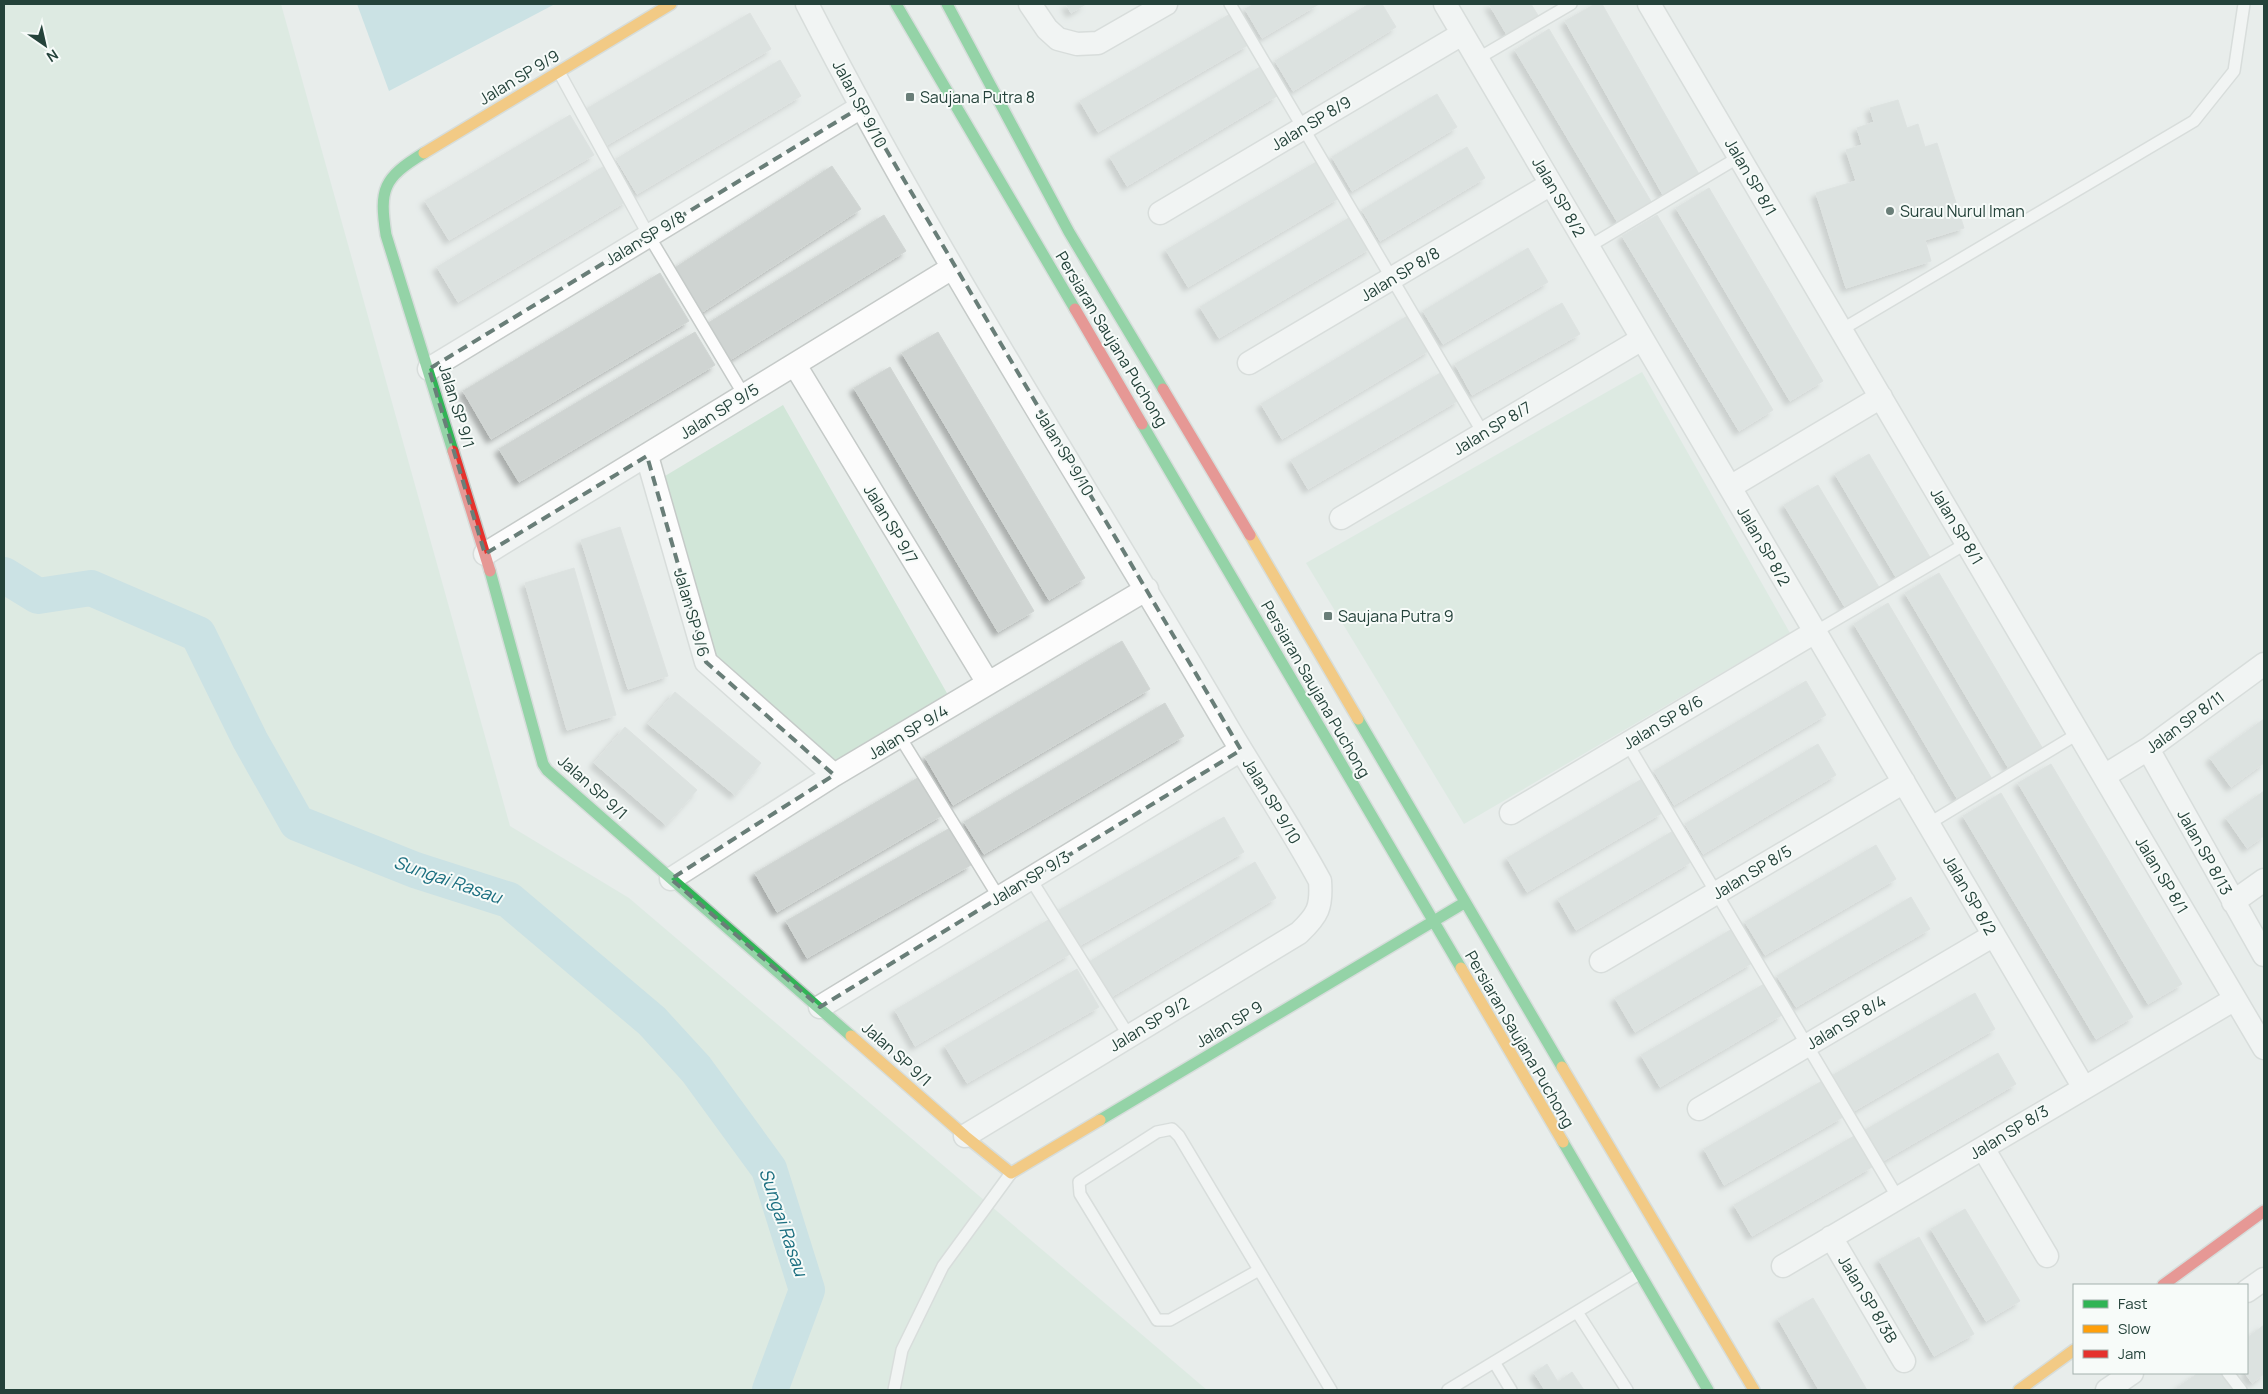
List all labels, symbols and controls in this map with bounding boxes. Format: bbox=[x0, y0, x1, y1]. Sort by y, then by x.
north arrow bbox=[20, 20, 70, 70]
street label: Jalan SP 9/9 bbox=[475, 44, 563, 110]
text: N bbox=[43, 46, 62, 67]
street label: Jalan SP 9/10 bbox=[828, 56, 892, 152]
place label: Saujana Putra 8 bbox=[920, 86, 1035, 108]
street label: Jalan SP 8/9 bbox=[1267, 90, 1355, 156]
marker: Saujana Putra 8 bbox=[904, 91, 916, 103]
street label: Jalan SP 8/1 bbox=[1720, 134, 1782, 220]
street label: Jalan SP 8/2 bbox=[1527, 153, 1591, 241]
place label: Surau Nurul Iman bbox=[1900, 200, 2025, 222]
street label: Jalan SP 9/8 bbox=[601, 205, 689, 271]
marker: Surau Nurul Iman bbox=[1884, 205, 1896, 217]
street label: Jalan SP 8/8 bbox=[1356, 242, 1444, 306]
street label: Persiaran Saujana Puchong bbox=[1051, 247, 1173, 431]
street label: Jalan SP 9/1 bbox=[434, 361, 480, 451]
street label: Jalan SP 9/5 bbox=[675, 378, 763, 444]
street label: Jalan SP 8/7 bbox=[1449, 396, 1535, 460]
street label: Jalan SP 9/10 bbox=[1031, 406, 1099, 500]
street label: Jalan SP 9/7 bbox=[859, 480, 923, 568]
street label: Jalan SP 8/1 bbox=[1925, 483, 1989, 569]
street label: Jalan SP 8/2 bbox=[1732, 502, 1796, 590]
street label: Jalan SP 9/6 bbox=[669, 567, 715, 659]
street label: Persiaran Saujana Puchong bbox=[1256, 596, 1376, 782]
place label: Saujana Putra 9 bbox=[1338, 605, 1454, 627]
marker: Saujana Putra 9 bbox=[1322, 610, 1334, 622]
street label: Jalan SP 8/11 bbox=[2141, 686, 2229, 758]
street label: Jalan SP 8/6 bbox=[1619, 689, 1707, 755]
street label: Jalan SP 9/4 bbox=[864, 699, 952, 765]
street label: Jalan SP 9/1 bbox=[553, 750, 633, 824]
street label: Jalan SP 9/10 bbox=[1238, 754, 1306, 848]
street label: Jalan SP 8/13 bbox=[2172, 805, 2238, 899]
street label: Jalan SP 8/1 bbox=[2130, 832, 2194, 918]
street label: Jalan SP 8/5 bbox=[1708, 840, 1796, 904]
street label: Jalan SP 9/3 bbox=[986, 846, 1074, 910]
water label: Sungai Rasau bbox=[391, 849, 506, 909]
street label: Jalan SP 8/2 bbox=[1938, 851, 2002, 939]
street label: Persiaran Saujana Puchong bbox=[1460, 946, 1580, 1132]
street label: Jalan SP 8/4 bbox=[1802, 990, 1890, 1054]
street label: Jalan SP 9/2 bbox=[1105, 991, 1193, 1057]
street label: Jalan SP 9 bbox=[1191, 995, 1267, 1053]
street label: Jalan SP 9/1 bbox=[857, 1017, 937, 1091]
street label: Jalan SP 8/3 bbox=[1965, 1100, 2053, 1164]
water label: Sungai Rasau bbox=[754, 1165, 814, 1280]
street label: Jalan SP 8/3B bbox=[1833, 1251, 1903, 1347]
legend bbox=[2073, 1284, 2248, 1374]
text: Fast bbox=[2118, 1293, 2147, 1314]
text: Slow bbox=[2118, 1318, 2151, 1339]
text: Jam bbox=[2118, 1343, 2146, 1364]

